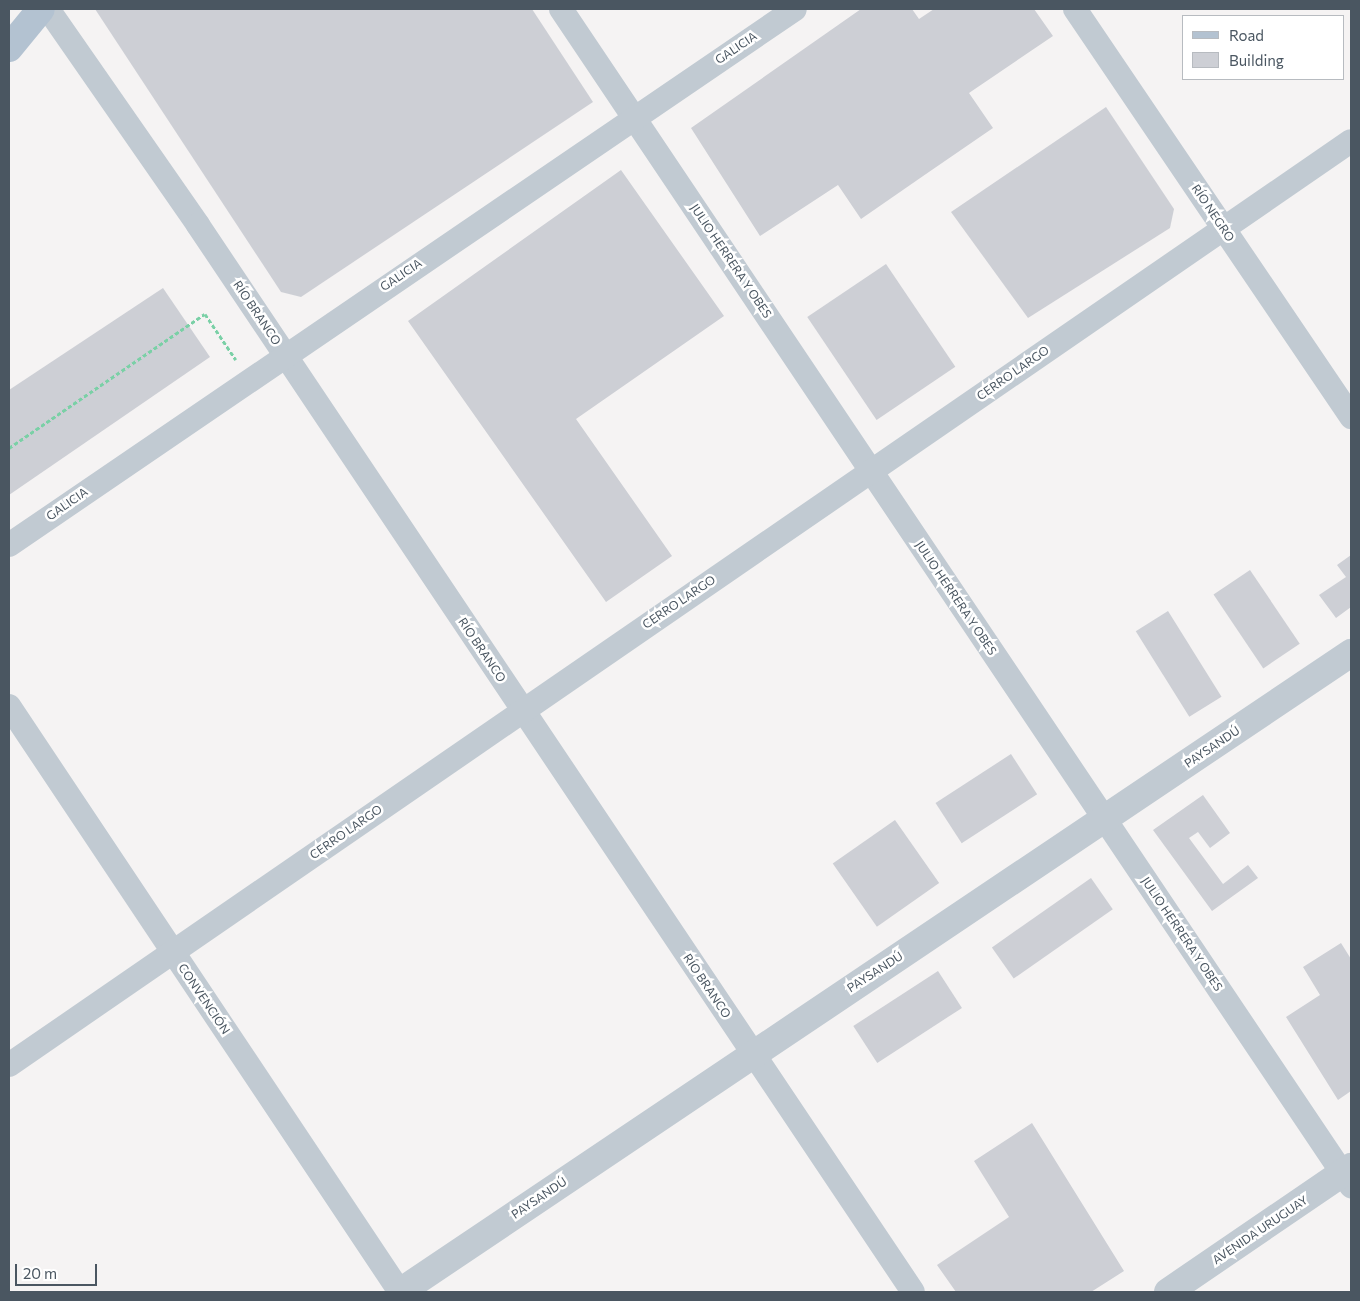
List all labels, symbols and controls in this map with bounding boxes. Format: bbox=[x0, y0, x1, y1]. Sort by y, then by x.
legend bbox=[1182, 15, 1345, 80]
text: Road bbox=[1229, 26, 1264, 44]
street label: GALICIA bbox=[712, 29, 760, 67]
text: Building bbox=[1229, 51, 1284, 69]
street label: RÍO NEGRO bbox=[1189, 182, 1237, 244]
street label: JULIO HERRERA Y OBES bbox=[687, 201, 775, 321]
street label: GALICIA bbox=[377, 256, 425, 294]
street label: RÍO BRANCO bbox=[230, 278, 284, 348]
street label: CERRO LARGO bbox=[974, 343, 1052, 403]
street label: GALICIA bbox=[44, 485, 90, 523]
street label: JULIO HERRERA Y OBES bbox=[912, 538, 1000, 658]
street label: CERRO LARGO bbox=[640, 572, 718, 632]
street label: RÍO BRANCO bbox=[455, 615, 509, 685]
street label: PAYSANDÚ bbox=[1182, 723, 1242, 771]
street label: CERRO LARGO bbox=[307, 802, 385, 862]
street label: JULIO HERRERA Y OBES bbox=[1138, 874, 1226, 994]
street label: PAYSANDÚ bbox=[844, 949, 906, 995]
street label: RÍO BRANCO bbox=[680, 951, 734, 1021]
street label: CONVENCIÓN bbox=[175, 961, 233, 1037]
street label: PAYSANDÚ bbox=[509, 1174, 569, 1222]
street label: AVENIDA URUGUAY bbox=[1210, 1193, 1310, 1267]
scale bar bbox=[18, 1254, 100, 1286]
text: 20 m bbox=[23, 1264, 57, 1282]

